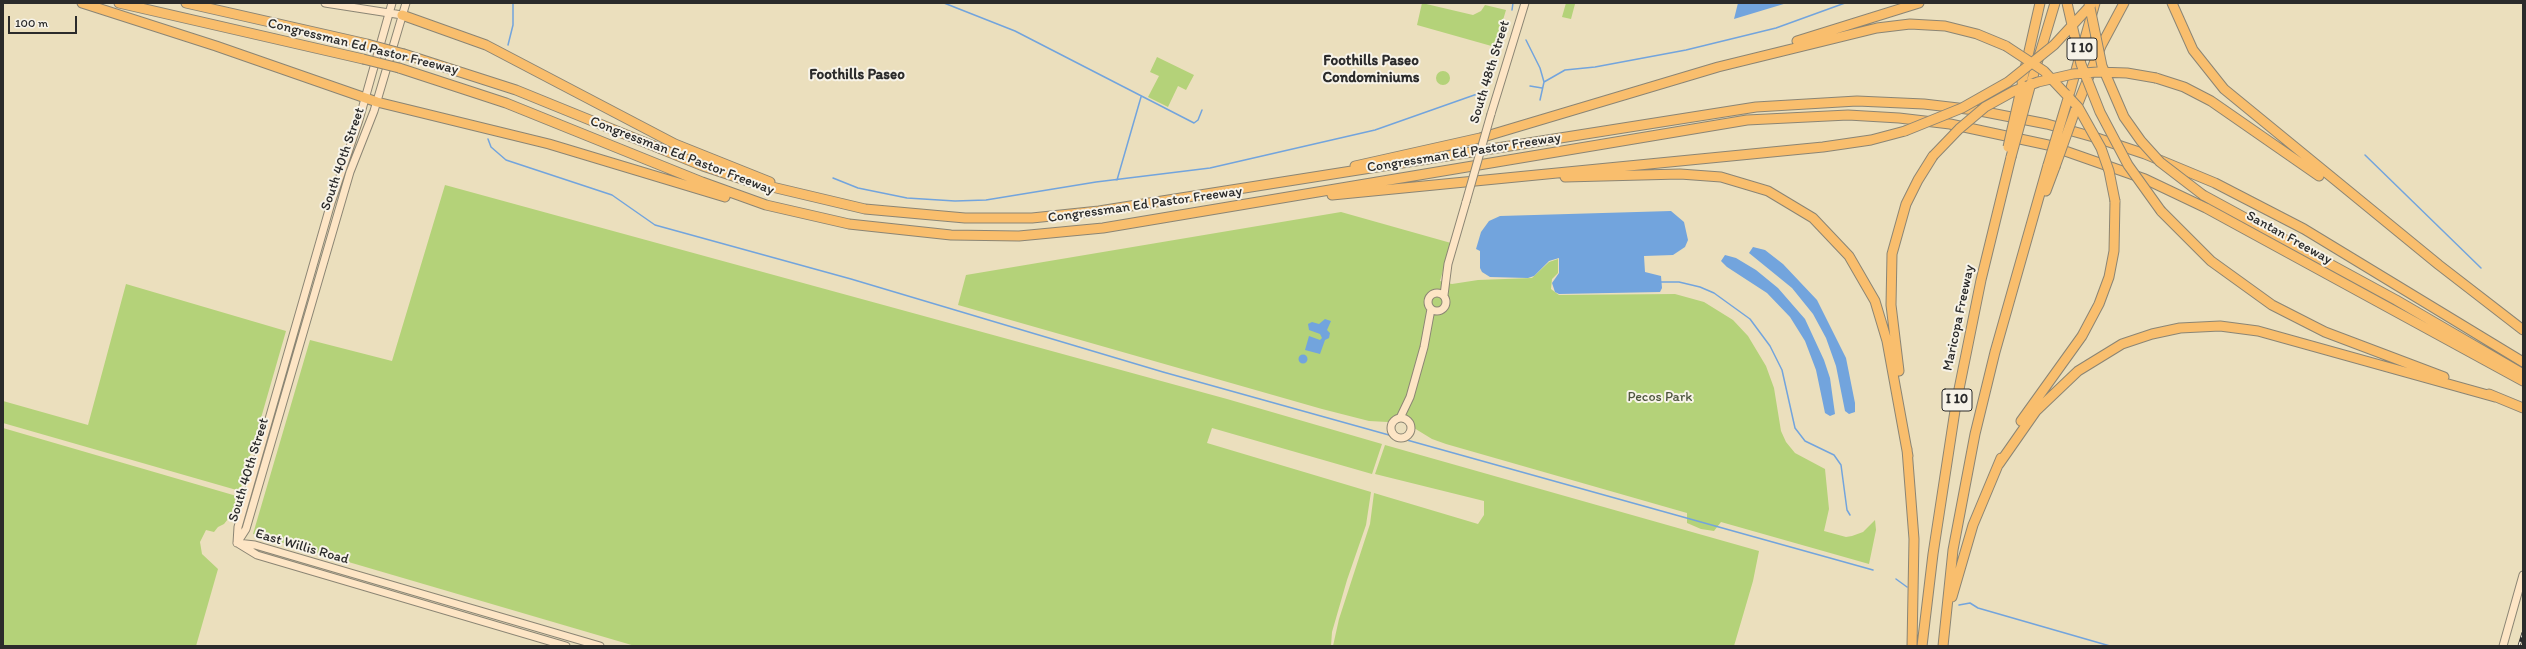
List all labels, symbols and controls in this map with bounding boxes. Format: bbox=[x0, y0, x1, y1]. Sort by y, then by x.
scale bar bbox=[10, 8, 79, 34]
street label: Congressman Ed Pastor Freeway bbox=[266, 15, 460, 79]
text: 100 m bbox=[15, 16, 48, 30]
street label: South 48th Street bbox=[1466, 18, 1514, 126]
road number: I 10 bbox=[2067, 38, 2097, 60]
district label: Foothills Paseo Condominiums bbox=[1322, 52, 1420, 87]
district label: Foothills Paseo bbox=[809, 66, 905, 84]
street label: South 40th Street bbox=[318, 105, 368, 213]
street label: Congressman Ed Pastor Freeway bbox=[587, 113, 777, 199]
street label: Congressman Ed Pastor Freeway bbox=[1366, 129, 1562, 177]
street label: Congressman Ed Pastor Freeway bbox=[1047, 183, 1243, 227]
street label: Santan Freeway bbox=[2243, 207, 2335, 269]
street label: Maricopa Freeway bbox=[1940, 263, 1978, 373]
park label: Pecos Park bbox=[1628, 389, 1692, 405]
road number: I 10 bbox=[1942, 389, 1972, 411]
street label: South 40th Street bbox=[225, 416, 273, 524]
street label: East Willis Road bbox=[253, 526, 351, 568]

